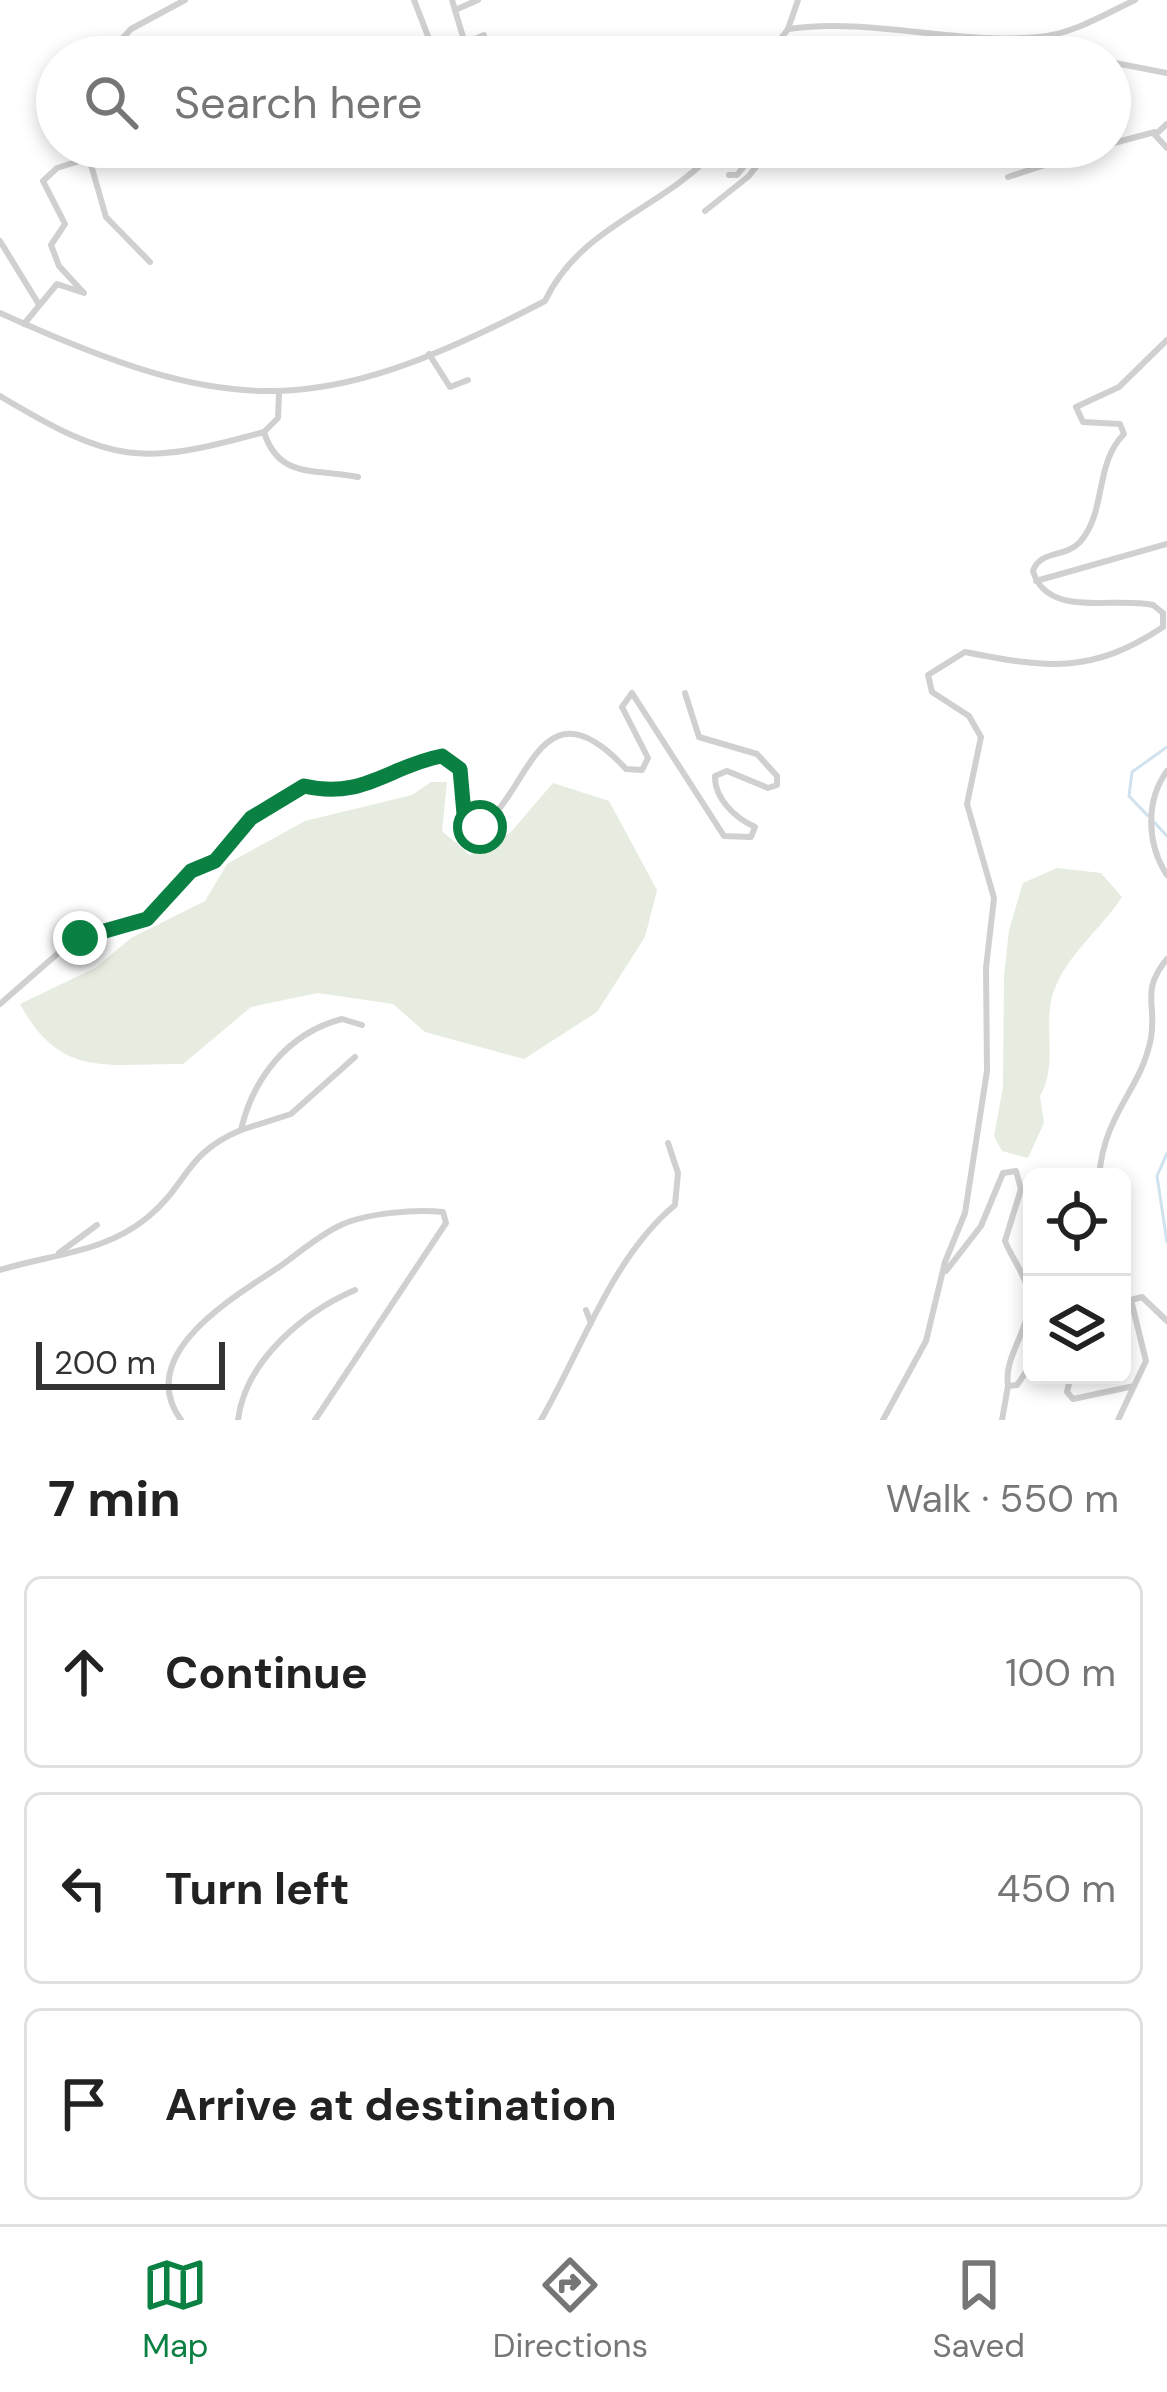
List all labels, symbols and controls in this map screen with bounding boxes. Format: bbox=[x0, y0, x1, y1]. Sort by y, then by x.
search box bbox=[36, 36, 1131, 168]
icon: search bbox=[78, 69, 144, 135]
text: Search here bbox=[174, 73, 422, 132]
route start bbox=[453, 800, 507, 854]
route end bbox=[53, 911, 107, 965]
map controls bbox=[1023, 1168, 1131, 1384]
button: locate bbox=[1023, 1168, 1131, 1276]
button: layers bbox=[1023, 1276, 1131, 1384]
scale bar bbox=[36, 1336, 225, 1389]
text: 200 m bbox=[54, 1341, 156, 1384]
text: 7 min bbox=[48, 1465, 181, 1532]
text: Walk · 550 m bbox=[886, 1473, 1119, 1524]
icon: ahead bbox=[51, 1639, 117, 1705]
text: Continue bbox=[165, 1643, 368, 1702]
text: 100 m bbox=[1005, 1647, 1116, 1698]
icon: left bbox=[51, 1855, 117, 1921]
text: Turn left bbox=[165, 1859, 349, 1918]
text: 450 m bbox=[997, 1863, 1116, 1914]
icon: arrive bbox=[51, 2071, 117, 2137]
text: Arrive at destination bbox=[165, 2075, 617, 2134]
tab: Map bbox=[142, 2252, 209, 2367]
tab: Directions bbox=[493, 2252, 648, 2367]
tab: Saved bbox=[932, 2252, 1025, 2367]

